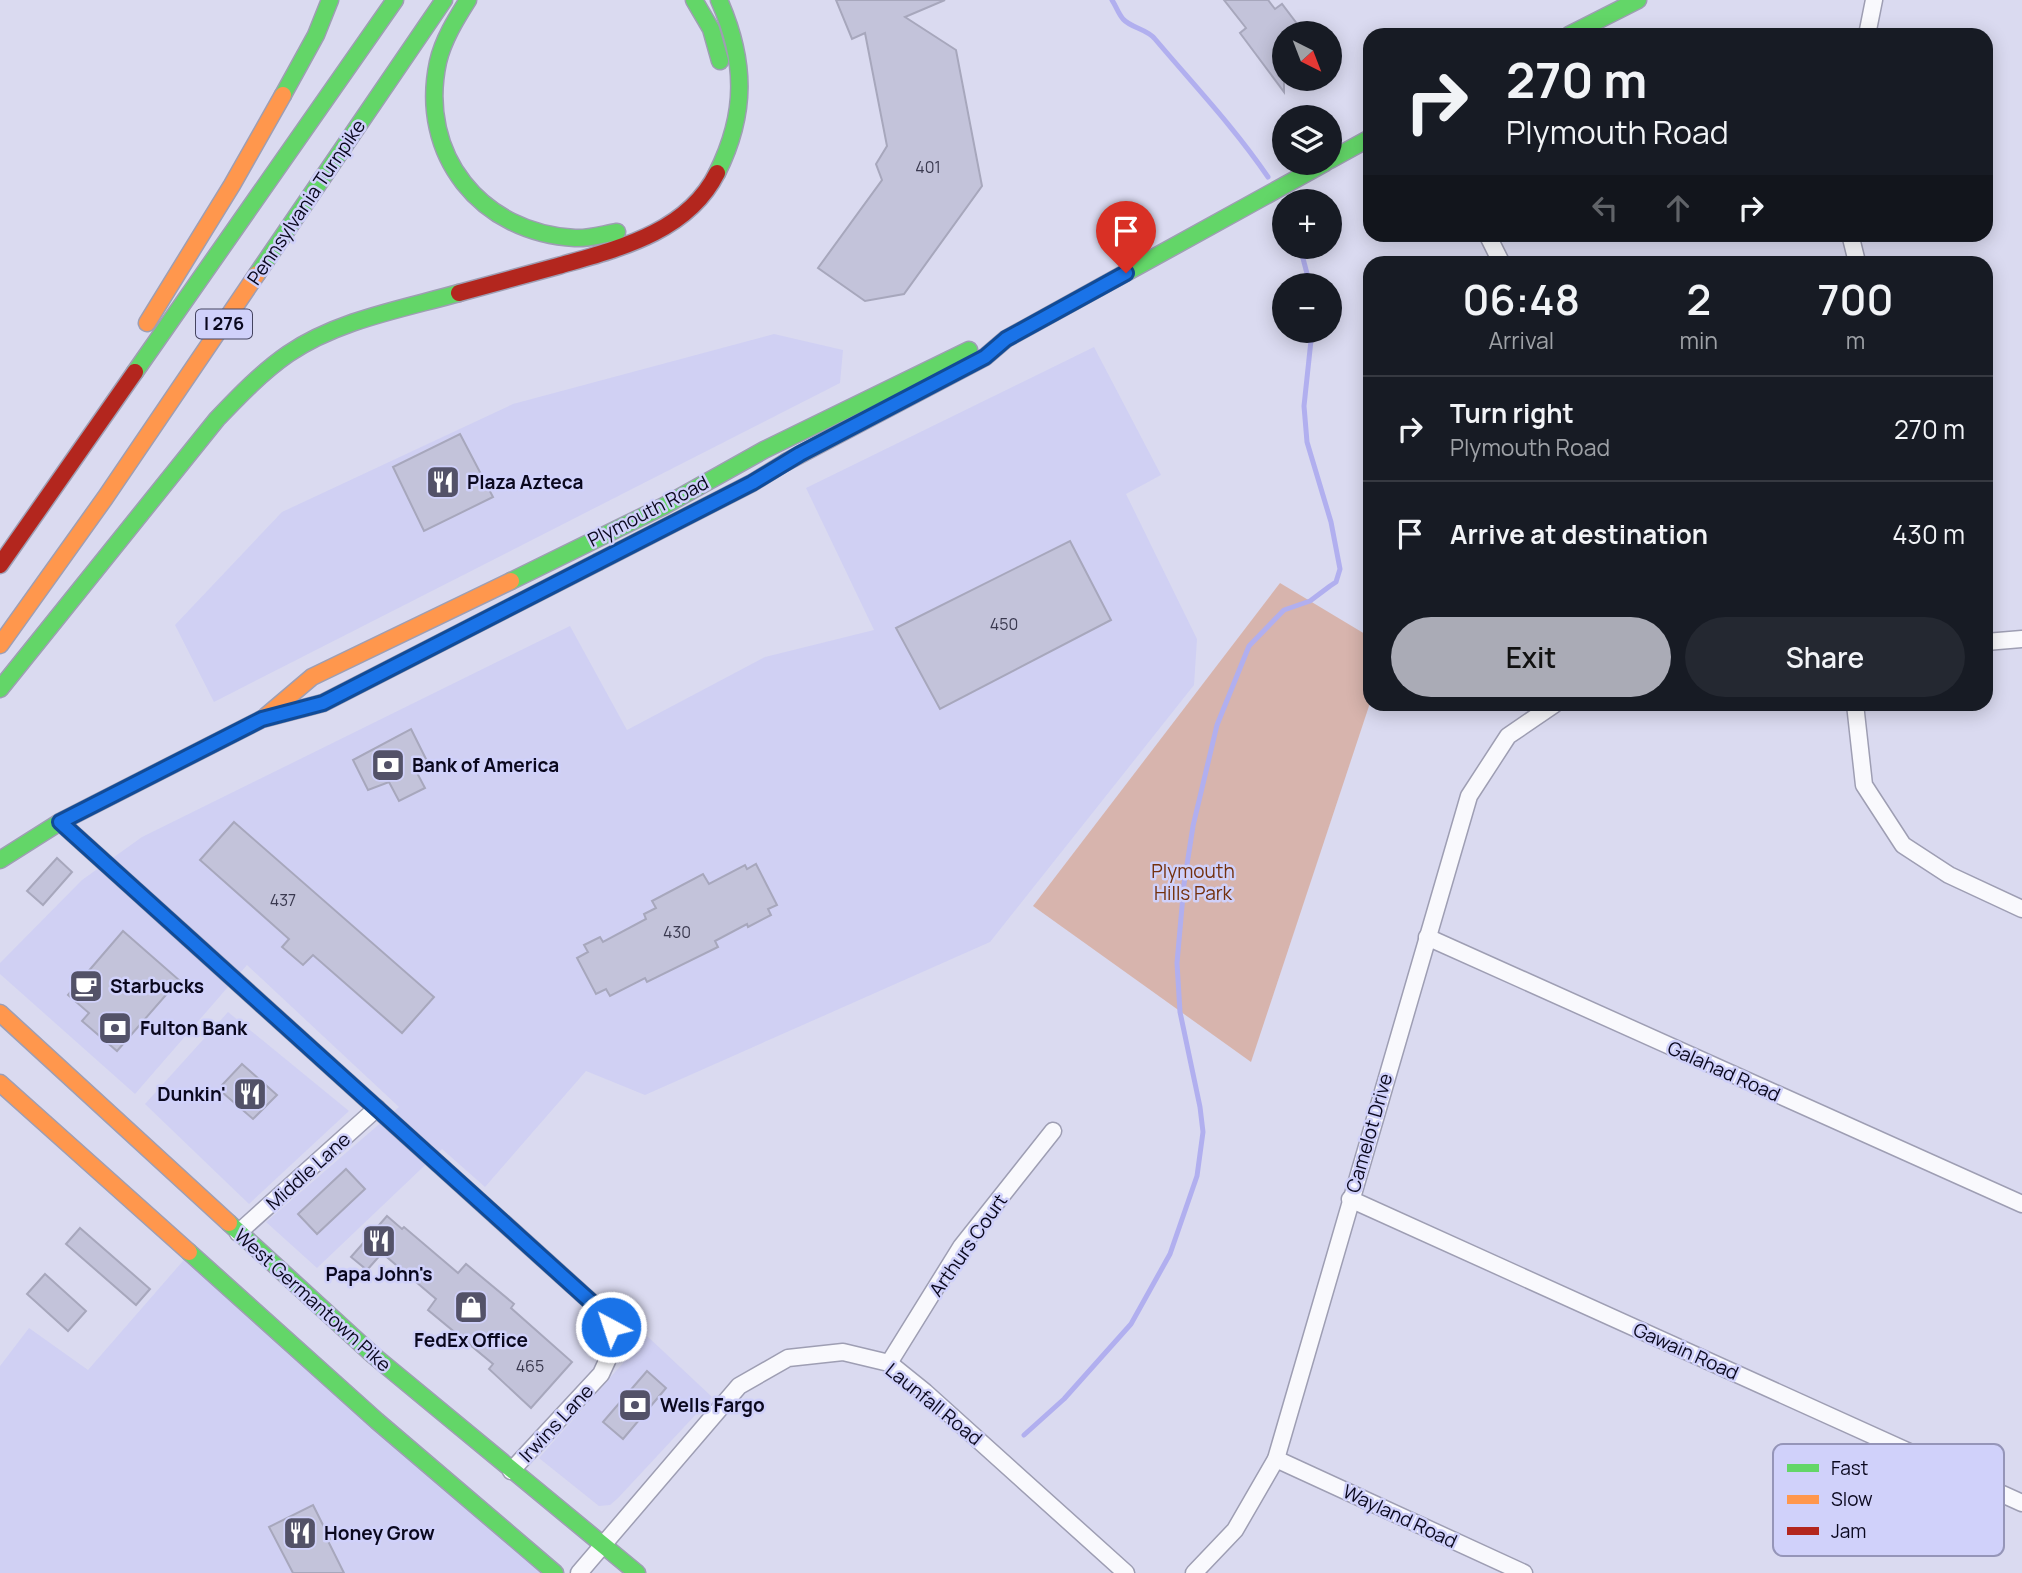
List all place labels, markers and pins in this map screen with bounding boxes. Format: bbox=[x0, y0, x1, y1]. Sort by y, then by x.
pin bbox=[1096, 201, 1156, 273]
restaurant icon: Plaza Azteca bbox=[424, 463, 462, 501]
place label: Plaza Azteca bbox=[467, 469, 583, 495]
bank icon: Bank of America bbox=[369, 746, 407, 784]
place label: Bank of America bbox=[412, 752, 559, 778]
cafe icon: Starbucks bbox=[67, 967, 105, 1005]
place label: Starbucks bbox=[110, 973, 204, 999]
bank icon: Fulton Bank bbox=[96, 1009, 134, 1047]
place label: Fulton Bank bbox=[140, 1015, 248, 1041]
restaurant icon: Dunkin' bbox=[231, 1075, 269, 1113]
place label: Dunkin' bbox=[157, 1081, 226, 1107]
restaurant icon: Papa John's bbox=[360, 1222, 398, 1260]
place label: Papa John's bbox=[325, 1261, 433, 1287]
shop icon: FedEx Office bbox=[452, 1288, 490, 1326]
place label: FedEx Office bbox=[414, 1327, 528, 1353]
bank icon: Wells Fargo bbox=[616, 1386, 654, 1424]
place label: Wells Fargo bbox=[660, 1392, 765, 1418]
restaurant icon: Honey Grow bbox=[281, 1514, 319, 1552]
place label: Honey Grow bbox=[324, 1520, 435, 1546]

